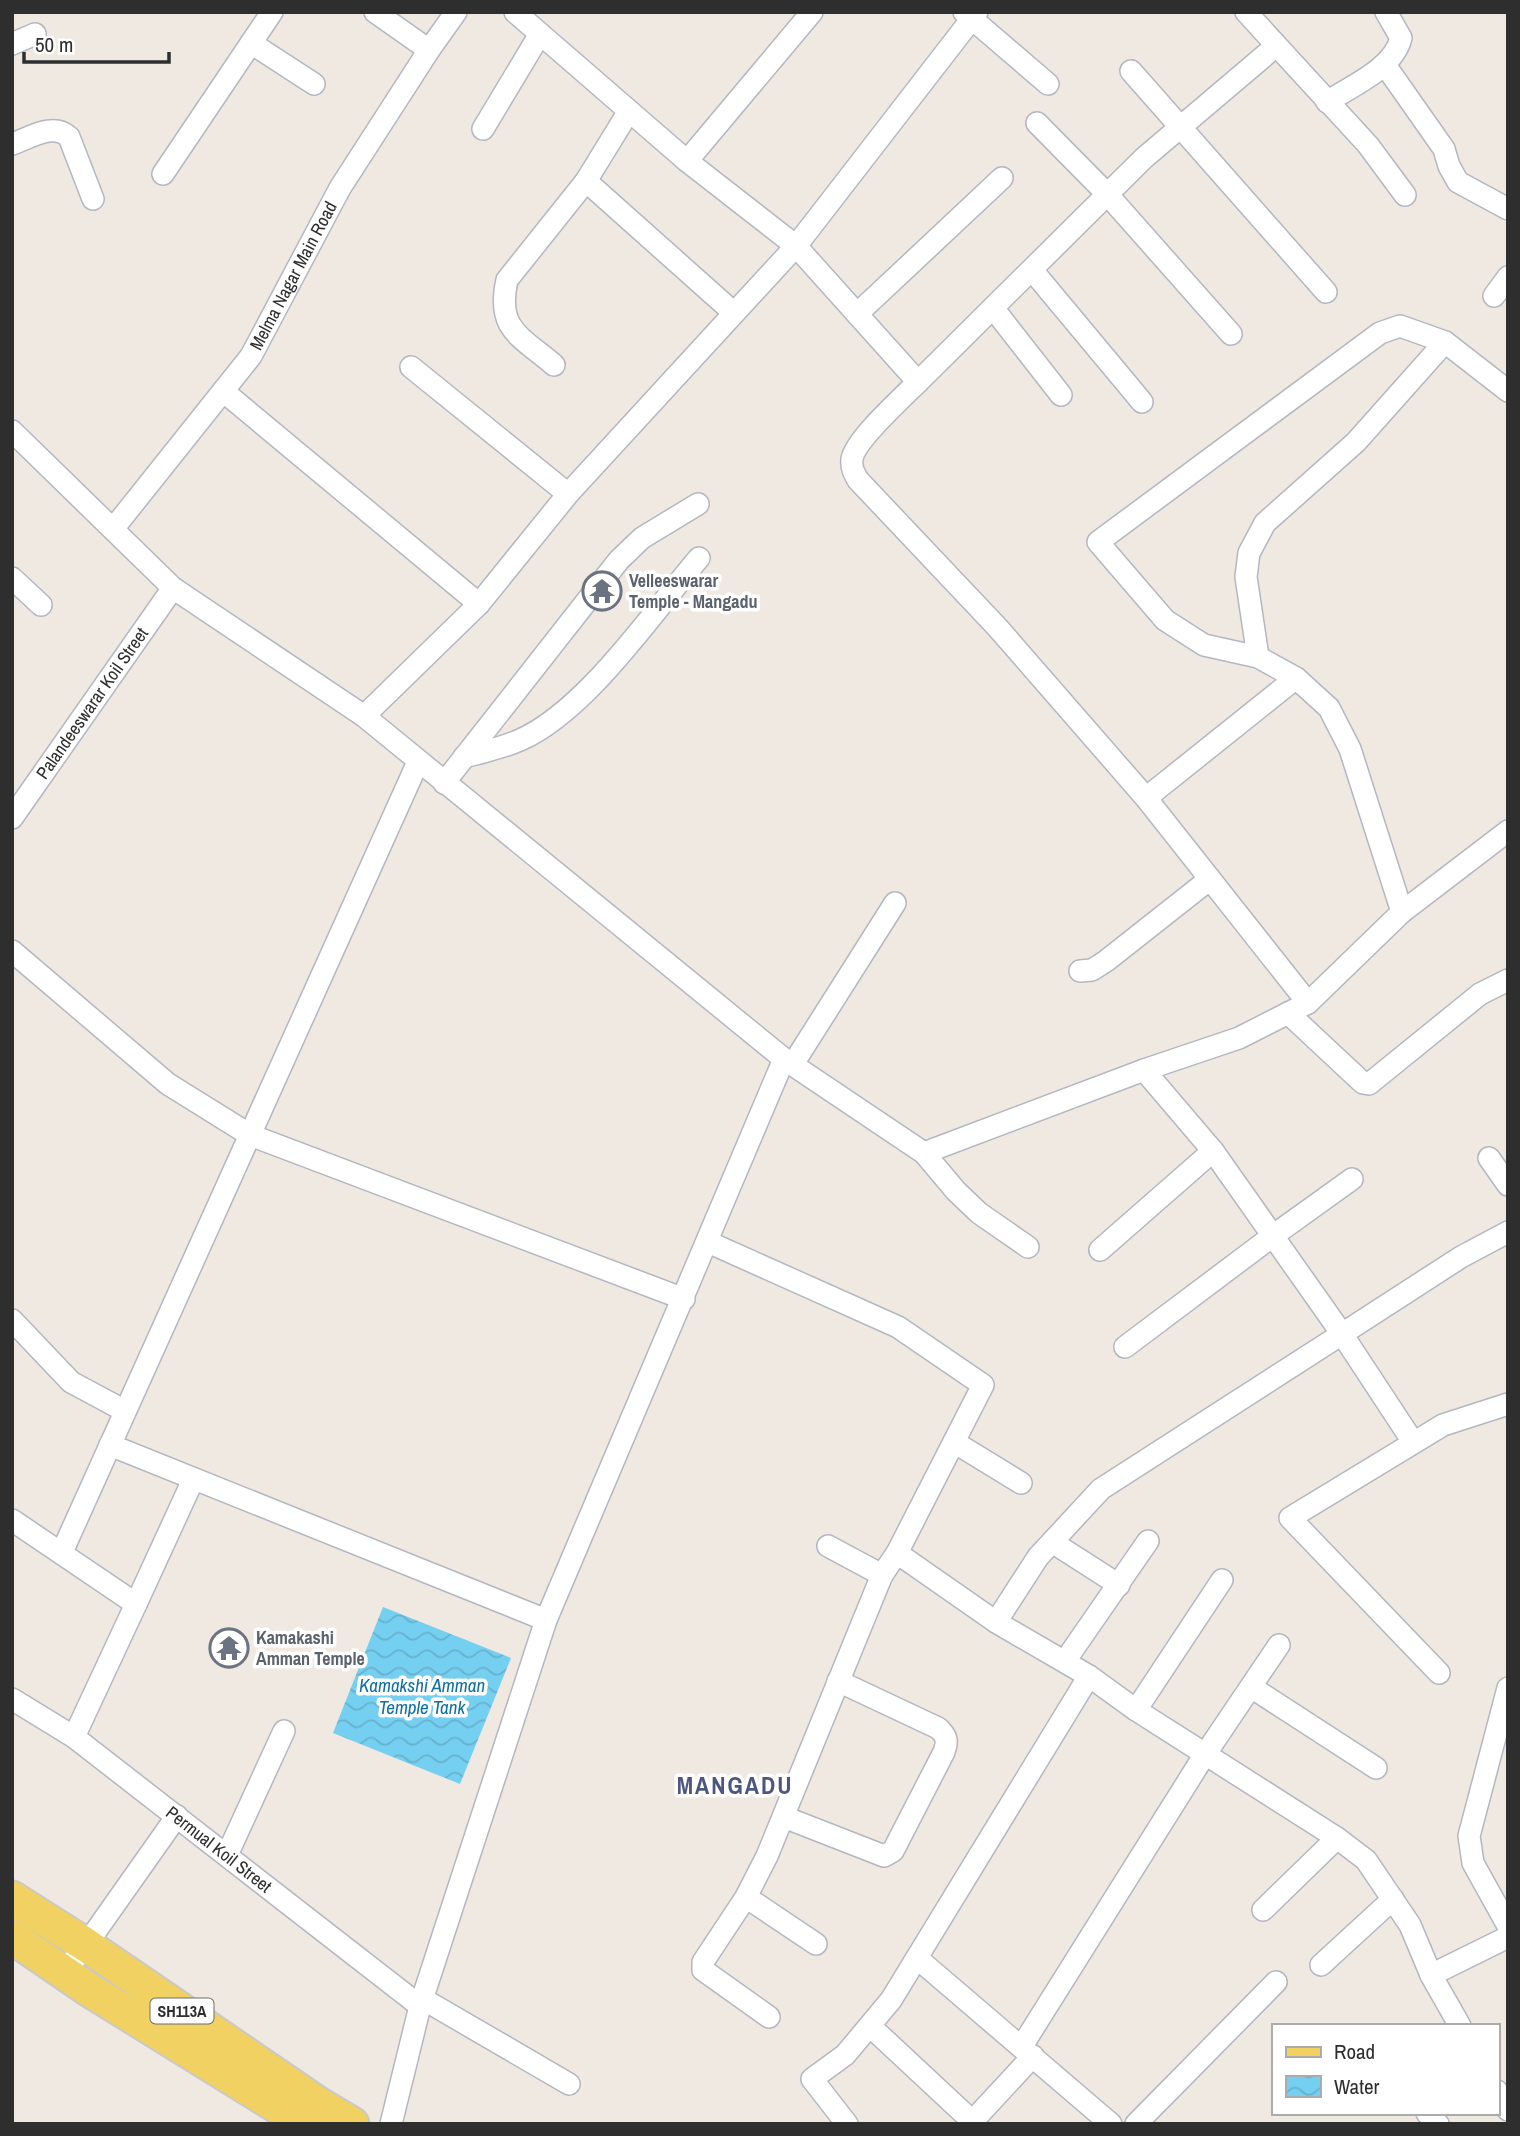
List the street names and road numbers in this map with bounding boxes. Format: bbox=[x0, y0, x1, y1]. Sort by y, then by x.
street label: Melma Nagar Main Road bbox=[243, 197, 343, 354]
street label: Palandeeswarar Koil Street bbox=[30, 622, 154, 784]
street label: Permual Koil Street bbox=[161, 1800, 277, 1898]
road number: SH113A bbox=[150, 1998, 214, 2024]

